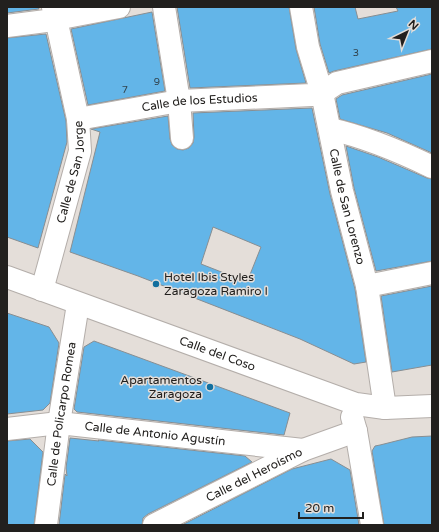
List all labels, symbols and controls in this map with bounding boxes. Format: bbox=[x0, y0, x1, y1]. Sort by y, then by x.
north arrow bbox=[387, 12, 427, 52]
text: N bbox=[406, 17, 421, 33]
house number: 3 bbox=[353, 47, 359, 59]
house number: 9 bbox=[154, 76, 160, 88]
house number: 7 bbox=[122, 84, 128, 96]
street label: Calle de los Estudios bbox=[140, 90, 258, 115]
street label: Calle de San Jorge bbox=[54, 120, 87, 225]
street label: Calle de San Lorenzo bbox=[326, 147, 368, 266]
place label: Hotel Ibis Styles Zaragoza Ramiro I bbox=[164, 270, 268, 298]
marker: Hotel Ibis Styles Zaragoza Ramiro I bbox=[151, 279, 161, 289]
street label: Calle del Coso bbox=[177, 333, 257, 374]
street label: Calle de Policarpo Romea bbox=[44, 341, 79, 487]
place label: Apartamentos Zaragoza bbox=[120, 373, 202, 401]
marker: Apartamentos Zaragoza bbox=[205, 382, 215, 392]
street label: Calle de Antonio Agustín bbox=[84, 419, 226, 448]
street label: Calle del Heroísmo bbox=[204, 445, 305, 505]
scale bar bbox=[299, 494, 363, 520]
text: 20 m bbox=[305, 501, 334, 515]

